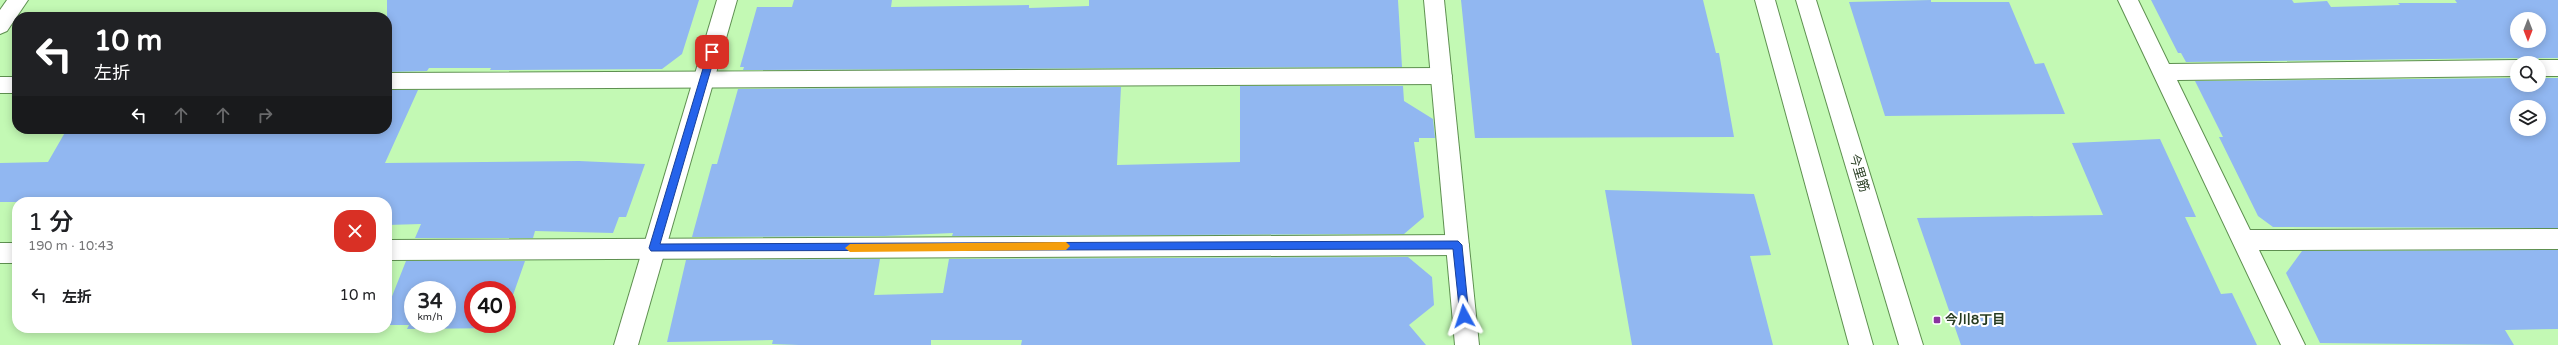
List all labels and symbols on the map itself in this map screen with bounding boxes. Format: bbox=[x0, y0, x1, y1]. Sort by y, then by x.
north arrow bbox=[2510, 12, 2546, 48]
pin bbox=[695, 35, 729, 69]
street label: 今里筋 bbox=[1846, 152, 1872, 194]
speed limit sign: 40 bbox=[464, 281, 516, 333]
position arrow bbox=[1443, 295, 1485, 337]
place label: 今川8丁目 bbox=[1945, 312, 2005, 328]
marker: 今川8丁目 bbox=[1932, 315, 1942, 325]

